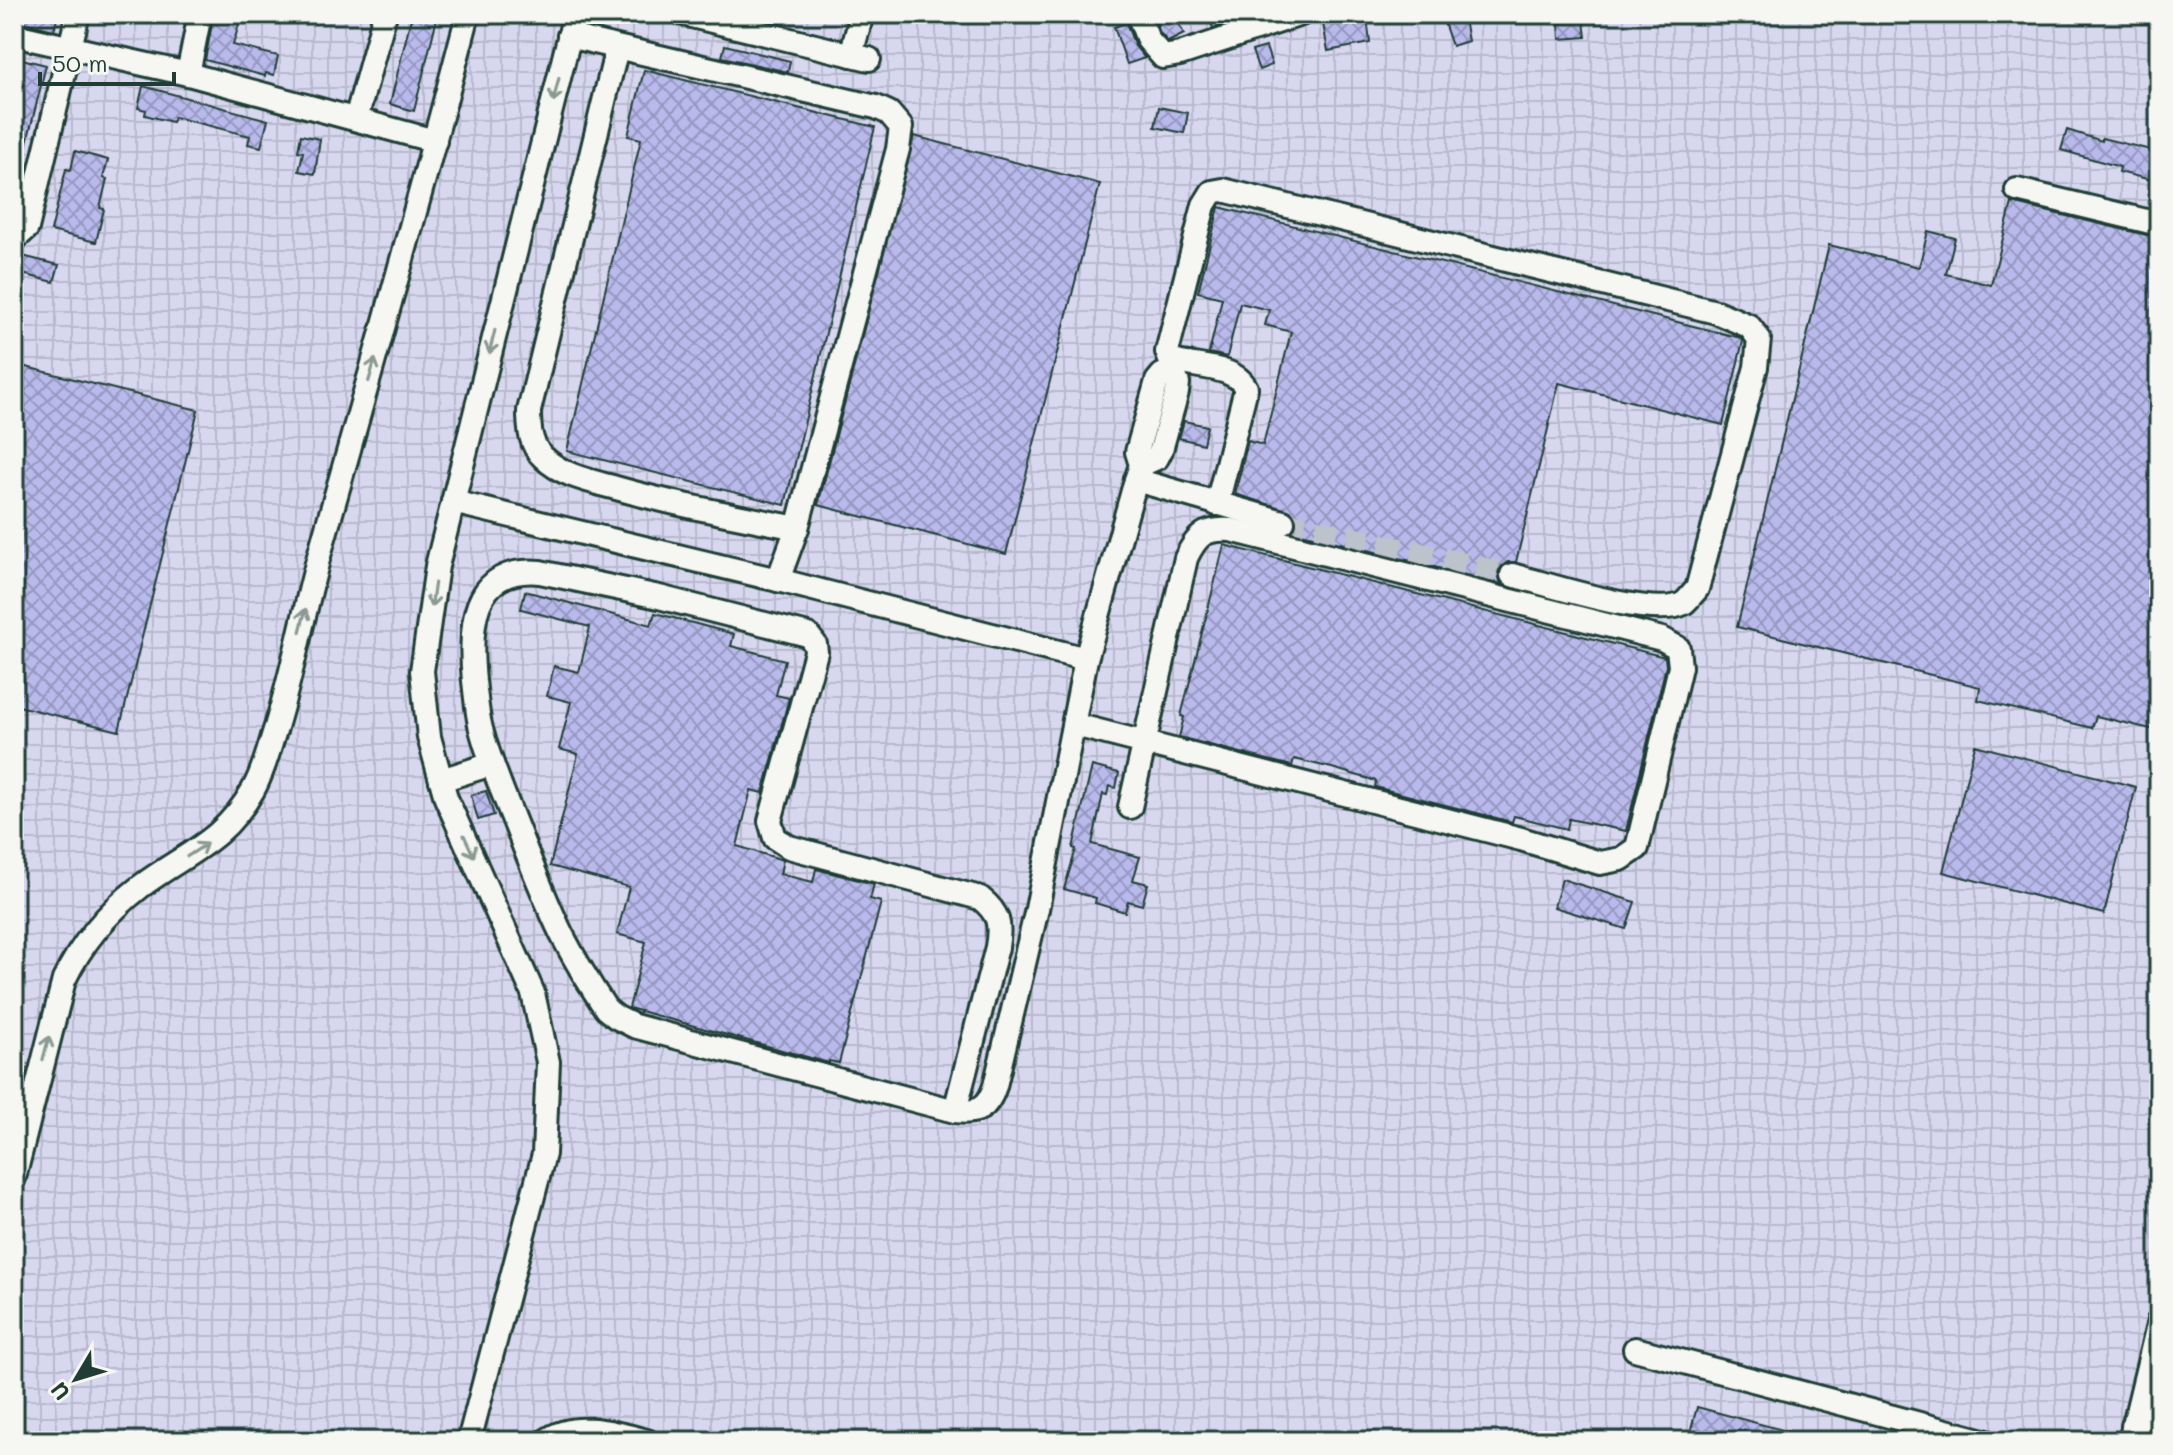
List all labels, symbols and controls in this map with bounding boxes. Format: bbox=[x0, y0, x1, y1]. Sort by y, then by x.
scale bar bbox=[40, 36, 174, 86]
text: 50 m bbox=[52, 47, 108, 78]
one-way arrow bbox=[547, 76, 562, 102]
one-way arrow bbox=[483, 328, 498, 354]
one-way arrow bbox=[366, 357, 381, 383]
one-way arrow bbox=[425, 582, 440, 607]
one-way arrow bbox=[296, 608, 311, 634]
one-way arrow bbox=[462, 833, 477, 858]
one-way arrow bbox=[186, 841, 208, 858]
one-way arrow bbox=[40, 1036, 55, 1062]
north arrow bbox=[36, 1339, 116, 1419]
text: U bbox=[44, 1377, 76, 1407]

